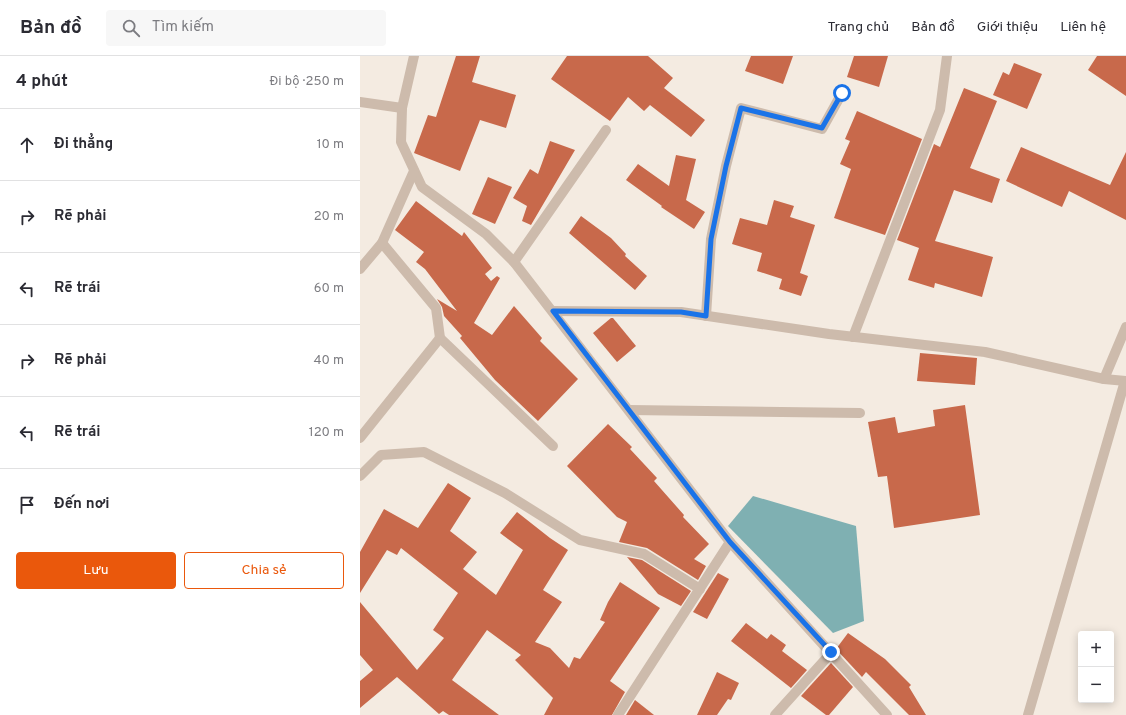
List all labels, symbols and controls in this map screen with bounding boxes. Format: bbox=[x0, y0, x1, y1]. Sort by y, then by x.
search box bbox=[106, 10, 386, 46]
text: Bản đồ bbox=[20, 16, 82, 40]
icon: search bbox=[120, 17, 142, 39]
text: Tìm kiếm bbox=[152, 18, 214, 37]
text: Trang chủ bbox=[827, 19, 889, 36]
text: Bản đồ bbox=[911, 19, 955, 36]
text: Giới thiệu bbox=[977, 19, 1038, 36]
text: Liên hệ bbox=[1060, 19, 1106, 36]
text: 4 phút bbox=[16, 71, 68, 93]
text: Đi bộ · 250 m bbox=[269, 74, 344, 90]
route start bbox=[833, 84, 851, 102]
icon: ahead bbox=[16, 134, 38, 156]
text: Đi thẳng bbox=[54, 135, 113, 154]
text: 10 m bbox=[317, 137, 344, 153]
icon: right bbox=[16, 206, 38, 228]
text: Rẽ phải bbox=[54, 207, 107, 226]
text: 20 m bbox=[314, 209, 344, 225]
icon: left bbox=[16, 278, 38, 300]
text: Rẽ trái bbox=[54, 279, 101, 298]
text: 60 m bbox=[314, 281, 344, 297]
icon: right bbox=[16, 350, 38, 372]
text: Rẽ phải bbox=[54, 351, 107, 370]
text: 40 m bbox=[314, 353, 344, 369]
icon: left bbox=[16, 422, 38, 444]
text: Rẽ trái bbox=[54, 423, 101, 442]
text: 120 m bbox=[309, 425, 344, 441]
icon: arrive bbox=[16, 494, 38, 516]
text: Đến nơi bbox=[54, 495, 110, 514]
button: Lưu bbox=[16, 552, 176, 589]
button: Chia sẻ bbox=[184, 552, 344, 589]
map controls bbox=[1078, 631, 1114, 703]
button: + bbox=[1078, 631, 1114, 667]
route end bbox=[822, 643, 840, 661]
button: − bbox=[1078, 667, 1114, 703]

